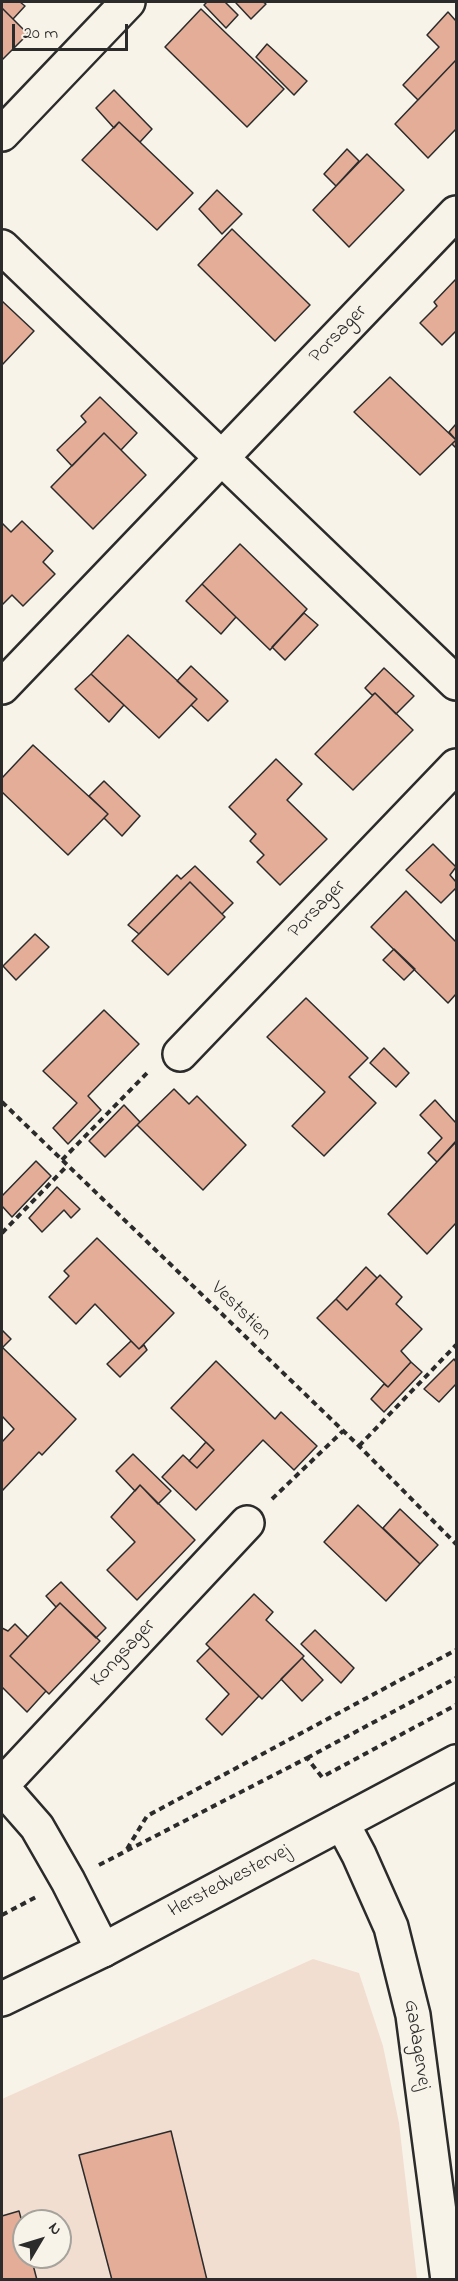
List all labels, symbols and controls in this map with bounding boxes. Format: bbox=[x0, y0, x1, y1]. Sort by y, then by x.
scale bar bbox=[15, 12, 130, 50]
text: 20 m bbox=[23, 21, 58, 47]
street label: Porsager bbox=[305, 301, 373, 369]
street label: Porsager bbox=[284, 876, 352, 944]
street label: Veststien bbox=[205, 1277, 275, 1347]
street label: Kongsager bbox=[87, 1615, 161, 1693]
street label: Herstedvestervej bbox=[165, 1840, 295, 1924]
street label: Gadagervej bbox=[397, 1998, 435, 2092]
north arrow bbox=[12, 2209, 72, 2269]
text: N bbox=[42, 2218, 67, 2241]

